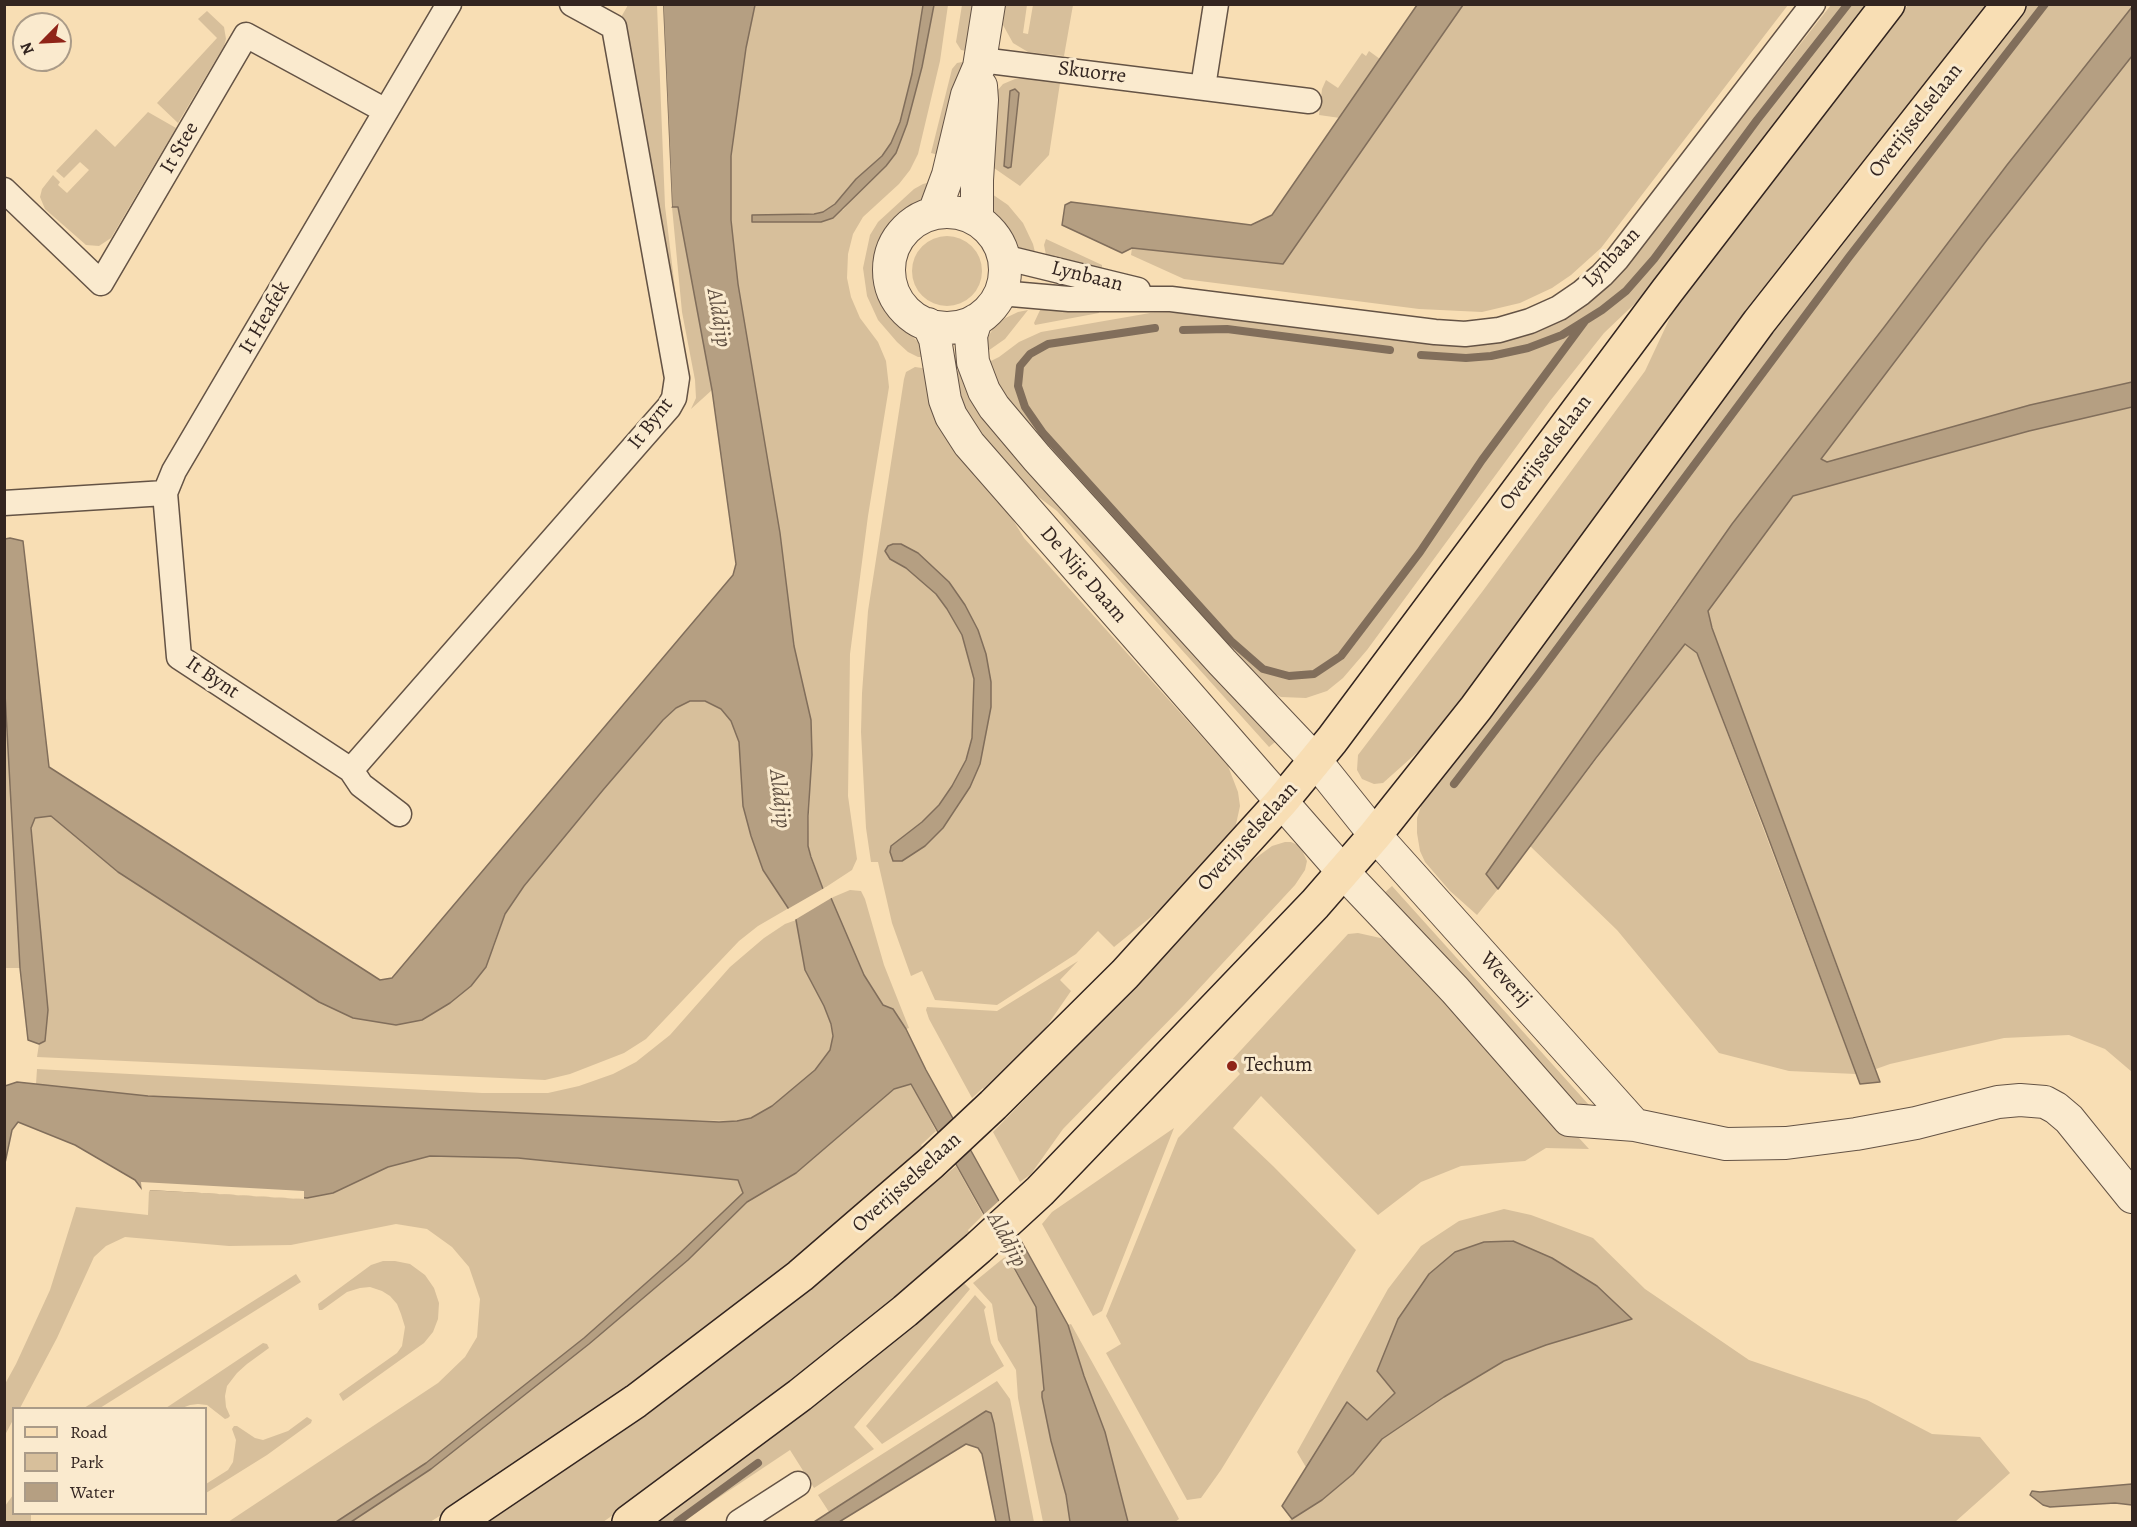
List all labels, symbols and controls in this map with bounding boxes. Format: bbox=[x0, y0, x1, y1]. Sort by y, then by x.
north arrow bbox=[12, 12, 72, 72]
text: N bbox=[15, 39, 40, 58]
street label: Skuorre bbox=[1056, 56, 1128, 90]
street label: Overijsselselaan bbox=[1864, 59, 1968, 183]
street label: It Stee bbox=[155, 118, 205, 178]
street label: Lynbaan bbox=[1578, 223, 1646, 293]
street label: Lynbaan bbox=[1049, 256, 1125, 298]
street label: It Heafek bbox=[234, 277, 296, 359]
water label: Alddjip bbox=[700, 287, 736, 349]
street label: Overijsselselaan bbox=[1494, 390, 1598, 516]
street label: It Bynt bbox=[623, 393, 679, 455]
street label: De Nije Daam bbox=[1034, 522, 1132, 628]
street label: It Bynt bbox=[181, 651, 243, 705]
water label: Alddjip bbox=[762, 768, 796, 830]
street label: Overijsselselaan bbox=[1193, 777, 1303, 897]
street label: Weverij bbox=[1474, 947, 1536, 1013]
place label: Techum bbox=[1244, 1053, 1313, 1079]
marker: Techum bbox=[1225, 1059, 1239, 1073]
street label: Overijsselselaan bbox=[847, 1128, 967, 1238]
water label: Alddjip bbox=[980, 1208, 1032, 1272]
legend bbox=[12, 1407, 207, 1515]
text: Road bbox=[70, 1420, 107, 1444]
text: Park bbox=[70, 1450, 104, 1474]
text: Water bbox=[70, 1480, 115, 1504]

